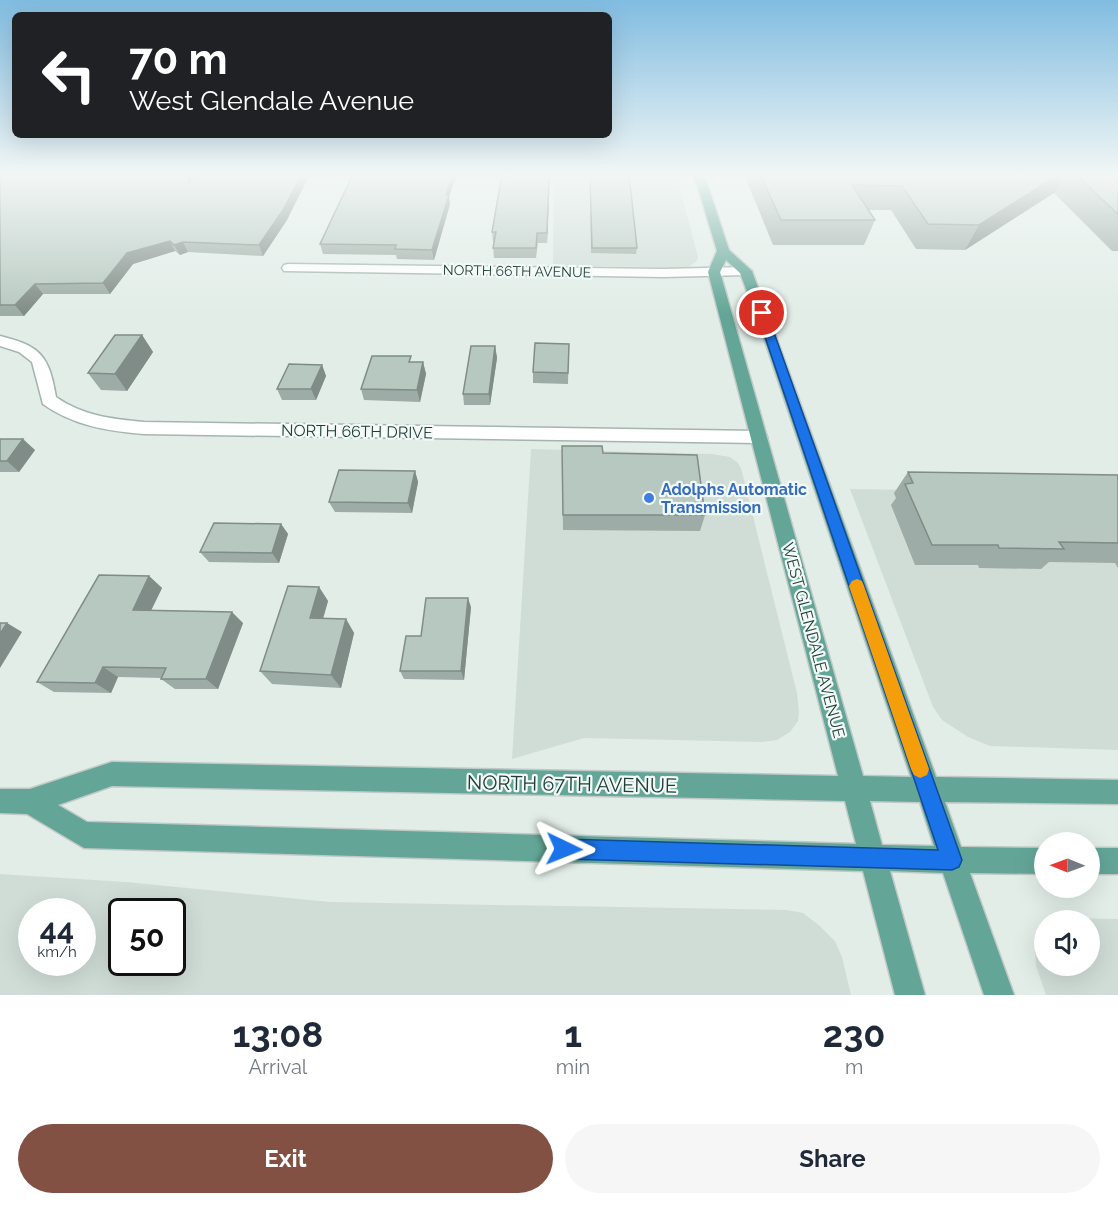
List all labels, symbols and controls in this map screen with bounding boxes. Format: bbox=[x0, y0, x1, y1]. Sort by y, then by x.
text: 70 m bbox=[129, 35, 228, 84]
icon: left bbox=[30, 36, 108, 114]
text: West Glendale Avenue bbox=[129, 85, 414, 116]
street label: NORTH 66TH AVENUE bbox=[443, 262, 591, 280]
pin bbox=[736, 287, 787, 338]
icon: arrive bbox=[745, 296, 778, 329]
street label: NORTH 66TH DRIVE bbox=[281, 421, 433, 442]
place label: Adolphs Automatic Transmission bbox=[661, 480, 807, 517]
marker: Adolphs Automatic Transmission bbox=[642, 491, 656, 505]
street label: WEST GLENDALE AVENUE bbox=[778, 540, 849, 740]
street label: NORTH 67TH AVENUE bbox=[467, 770, 677, 798]
position arrow bbox=[532, 817, 596, 881]
north arrow bbox=[1034, 832, 1100, 898]
map controls bbox=[1034, 832, 1100, 976]
speed limit sign: 50 bbox=[108, 898, 186, 976]
button: sound bbox=[1034, 910, 1100, 976]
text: 44 bbox=[40, 912, 74, 947]
text: km/h bbox=[37, 943, 77, 961]
text: 13:08 bbox=[233, 1013, 323, 1055]
text: 1 bbox=[564, 1013, 582, 1055]
text: 230 bbox=[823, 1013, 885, 1055]
text: Arrival bbox=[249, 1055, 307, 1079]
text: min bbox=[556, 1055, 590, 1079]
text: m bbox=[845, 1055, 863, 1079]
button: Exit bbox=[18, 1124, 553, 1193]
button: Share bbox=[565, 1124, 1100, 1193]

